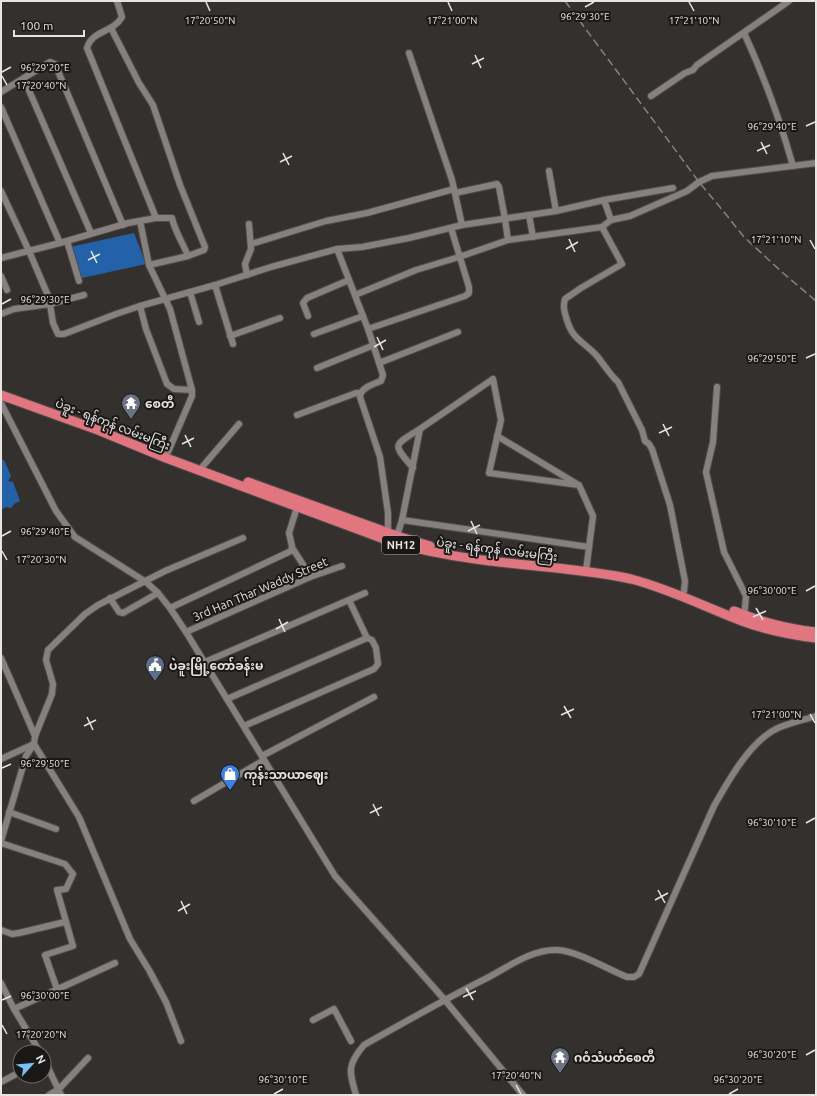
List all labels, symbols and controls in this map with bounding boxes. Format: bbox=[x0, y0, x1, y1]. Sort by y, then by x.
text: 96°29'30"E bbox=[560, 11, 610, 22]
scale bar bbox=[14, 12, 84, 38]
text: 17°20'50"N bbox=[185, 15, 235, 26]
text: 17°21'00"N bbox=[427, 15, 477, 26]
text: 17°21'10"N bbox=[669, 15, 719, 26]
text: 100 m bbox=[20, 19, 53, 32]
text: 96°29'20"E bbox=[20, 62, 70, 73]
text: 17°20'40"N bbox=[16, 80, 66, 91]
text: 96°29'40"E bbox=[747, 121, 797, 132]
text: 17°21'10"N bbox=[751, 234, 801, 245]
text: 96°29'30"E bbox=[20, 294, 70, 305]
text: 96°29'50"E bbox=[747, 353, 797, 364]
temple icon: စေတီ bbox=[120, 392, 142, 420]
street label: ပဲခူး - ရန်ကုန် လမ်းမကြီး bbox=[52, 394, 173, 456]
place label: စေတီ bbox=[145, 395, 174, 410]
text: 96°29'40"E bbox=[20, 526, 70, 537]
street label: ပဲခူး - ရန်ကုန် လမ်းမကြီး bbox=[435, 533, 558, 567]
road number: NH12 bbox=[382, 536, 420, 554]
text: 17°20'30"N bbox=[16, 554, 66, 565]
street label: 3rd Han Thar Waddy Street bbox=[191, 555, 330, 623]
text: 96°30'00"E bbox=[747, 585, 797, 596]
public building icon: ပဲခူးမြို့တော်ခန်းမ bbox=[144, 654, 166, 682]
place label: ပဲခူးမြို့တော်ခန်းမ bbox=[169, 656, 263, 677]
text: 17°21'00"N bbox=[751, 709, 801, 720]
text: 96°29'50"E bbox=[20, 758, 70, 769]
shop icon: ကုန်းသာယာဈေး bbox=[219, 763, 241, 791]
place label: ကုန်းသာယာဈေး bbox=[244, 765, 328, 786]
text: 96°30'10"E bbox=[747, 817, 797, 828]
text: 96°30'00"E bbox=[20, 990, 70, 1001]
text: 17°20'20"N bbox=[16, 1029, 66, 1040]
north arrow bbox=[12, 1044, 52, 1084]
temple icon: ဂဝံသံပတ်စေတီ bbox=[549, 1046, 571, 1074]
place label: ဂဝံသံပတ်စေတီ bbox=[574, 1048, 655, 1064]
text: 96°30'20"E bbox=[747, 1049, 797, 1060]
text: N bbox=[34, 1053, 48, 1066]
text: 17°20'40"N bbox=[491, 1070, 541, 1081]
text: 96°30'10"E bbox=[258, 1074, 308, 1085]
text: 96°30'20"E bbox=[713, 1074, 763, 1085]

